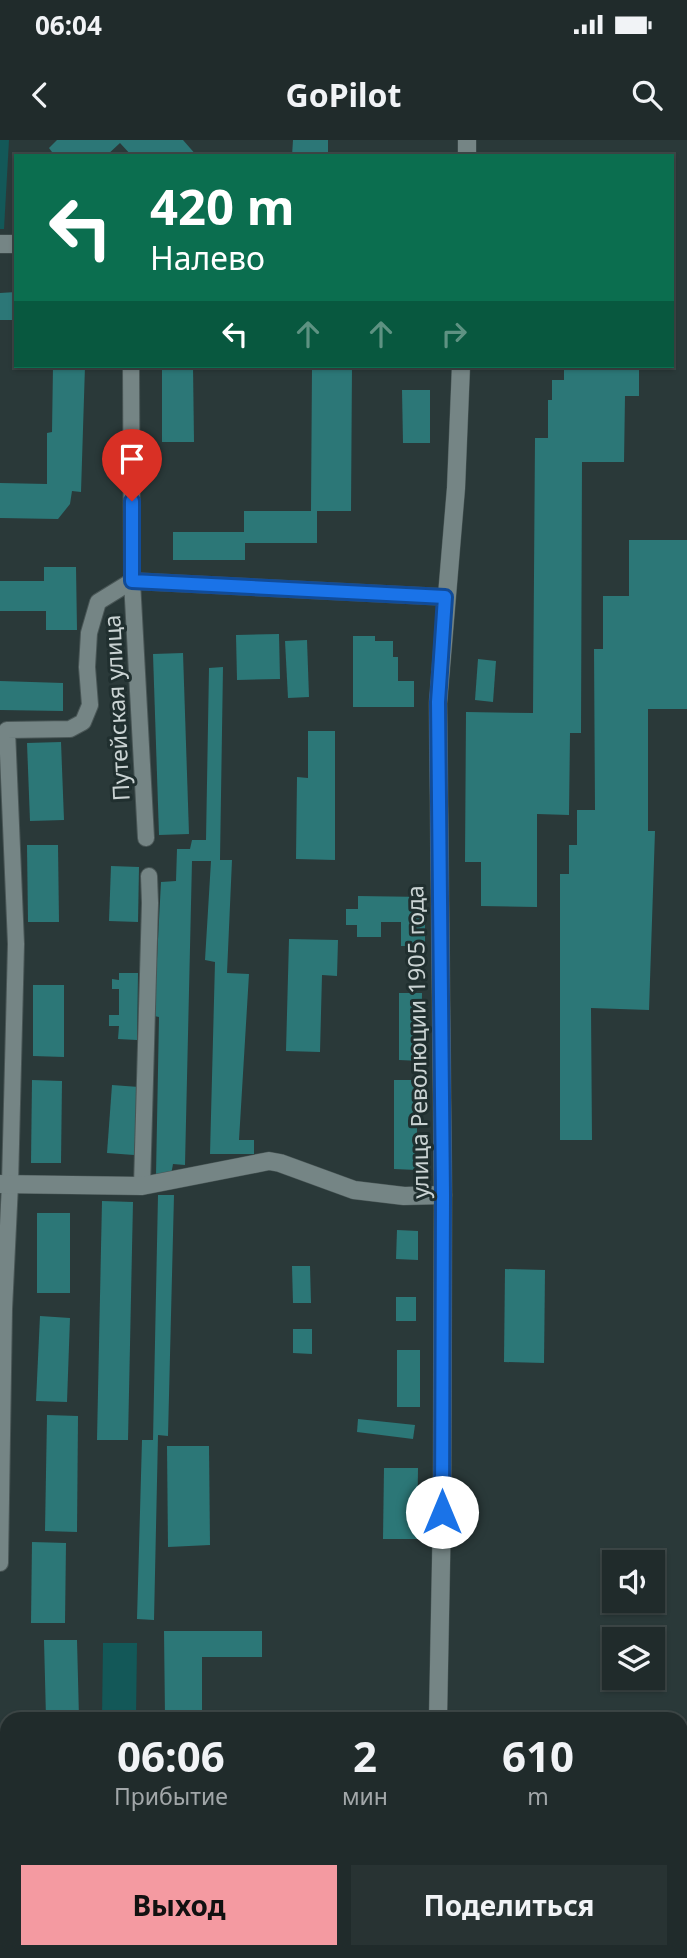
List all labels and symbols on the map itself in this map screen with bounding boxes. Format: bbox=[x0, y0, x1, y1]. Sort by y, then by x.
pin bbox=[102, 429, 162, 501]
street label: Путейская улица bbox=[95, 614, 137, 802]
street label: улица Революции 1905 года bbox=[398, 885, 436, 1199]
position arrow bbox=[405, 1475, 479, 1549]

